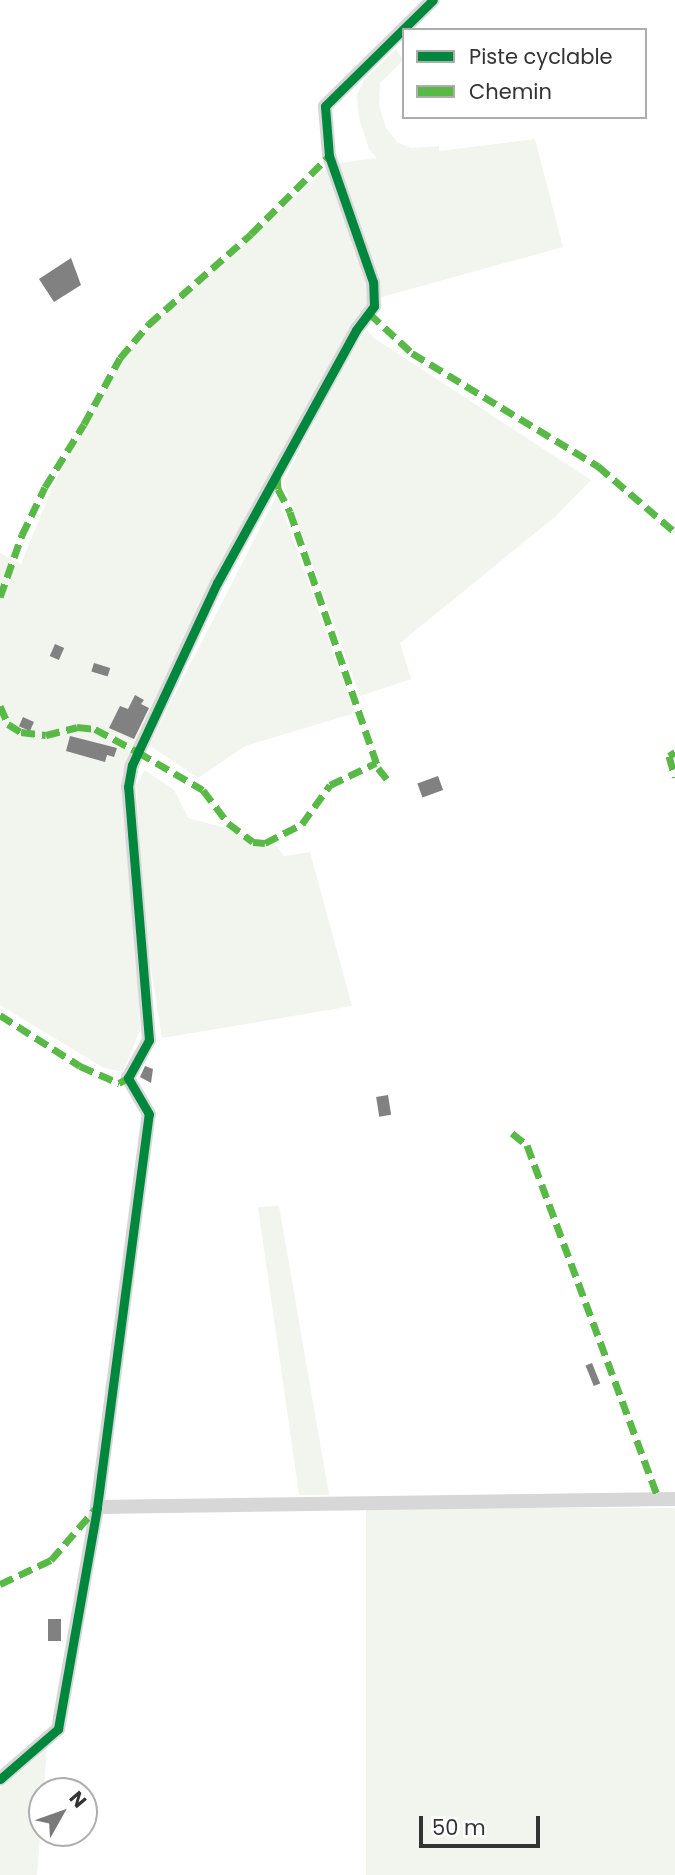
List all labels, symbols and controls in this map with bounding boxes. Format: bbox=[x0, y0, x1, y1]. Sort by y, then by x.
legend bbox=[402, 28, 647, 119]
text: Piste cyclable bbox=[469, 42, 613, 71]
text: Chemin bbox=[469, 77, 552, 106]
north arrow bbox=[28, 1777, 98, 1847]
text: N bbox=[63, 1785, 93, 1814]
scale bar bbox=[423, 1801, 544, 1845]
text: 50 m bbox=[432, 1813, 486, 1842]

